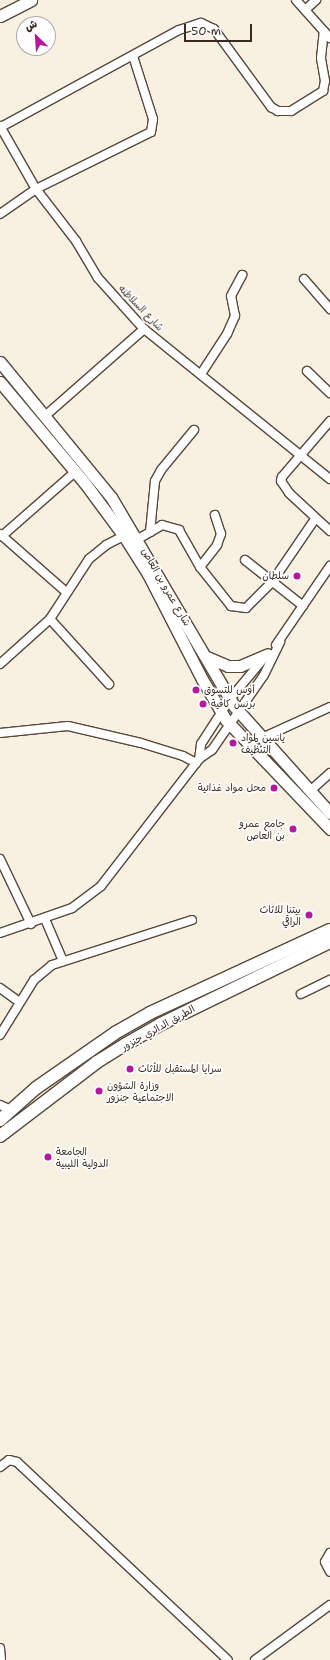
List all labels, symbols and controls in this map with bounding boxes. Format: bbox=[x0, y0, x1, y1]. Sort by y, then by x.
north arrow bbox=[16, 16, 56, 56]
text: ش bbox=[22, 16, 40, 35]
scale bar bbox=[186, 16, 254, 42]
text: 50 m bbox=[191, 23, 221, 39]
street label: شارع السلاطنه bbox=[116, 283, 166, 333]
street label: شارع عمرو بن العاص bbox=[139, 546, 193, 628]
place label: سلطان bbox=[262, 570, 289, 582]
marker: سلطان bbox=[292, 571, 302, 581]
place label: أوس للتسوق bbox=[204, 684, 255, 696]
marker: أوس للتسوق bbox=[191, 685, 201, 695]
place label: برنس كافية bbox=[211, 698, 255, 710]
marker: برنس كافية bbox=[198, 699, 208, 709]
place label: ياسين لمواد التنظيف bbox=[241, 731, 285, 754]
marker: ياسين لمواد التنظيف bbox=[228, 738, 238, 748]
place label: محل مواد غذائية bbox=[198, 782, 266, 794]
marker: محل مواد غذائية bbox=[269, 783, 279, 793]
place label: جامع عمرو بن العاص bbox=[239, 817, 285, 840]
marker: جامع عمرو بن العاص bbox=[288, 824, 298, 834]
place label: بيتنا للاثاث الراقي bbox=[260, 903, 301, 926]
marker: بيتنا للاثاث الراقي bbox=[304, 910, 314, 920]
street label: الطريق الدائري جنزور bbox=[119, 1003, 197, 1053]
place label: سرايا المستقبل للأثاث bbox=[138, 1063, 222, 1075]
marker: سرايا المستقبل للأثاث bbox=[125, 1064, 135, 1074]
place label: وزارة الشؤون الاجتماعية جنزور bbox=[107, 1079, 174, 1102]
marker: وزارة الشؤون الاجتماعية جنزور bbox=[94, 1086, 104, 1096]
place label: الجامعة الدولية الليبية bbox=[56, 1145, 108, 1168]
marker: الجامعة الدولية الليبية bbox=[43, 1152, 53, 1162]

